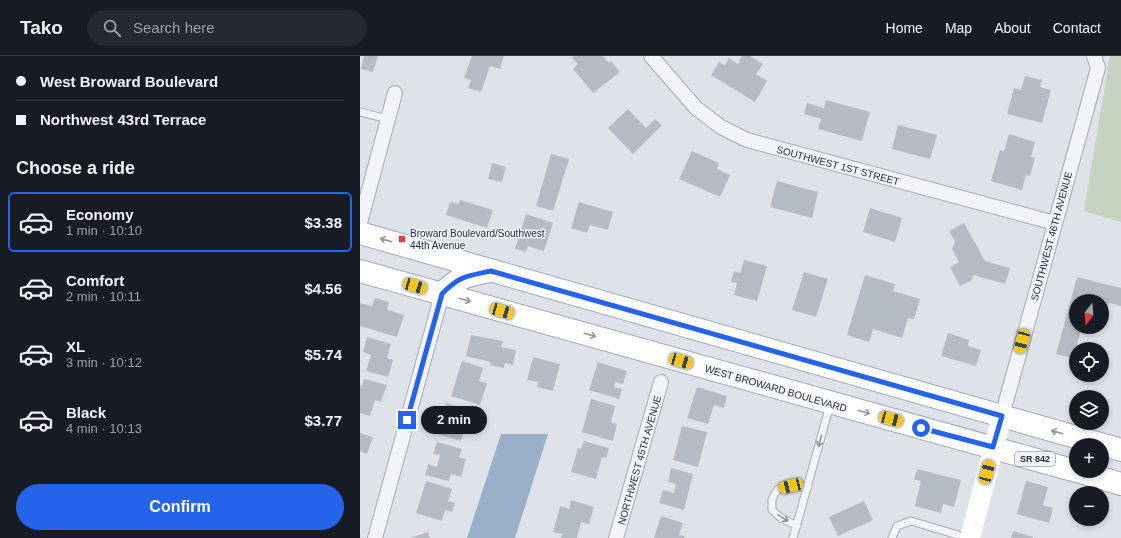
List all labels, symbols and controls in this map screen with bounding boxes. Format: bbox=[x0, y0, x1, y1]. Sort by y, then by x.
search box bbox=[87, 10, 367, 46]
text: Tako bbox=[20, 17, 63, 38]
icon: search bbox=[101, 17, 123, 39]
text: Search here bbox=[133, 19, 215, 36]
text: Home bbox=[886, 20, 923, 36]
text: Map bbox=[945, 20, 972, 36]
text: About bbox=[994, 20, 1031, 36]
text: Contact bbox=[1053, 20, 1101, 36]
text: West Broward Boulevard bbox=[40, 73, 218, 90]
text: Northwest 43rd Terrace bbox=[40, 111, 206, 128]
street label: SOUTHWEST 1ST STREET bbox=[775, 144, 901, 187]
text: Choose a ride bbox=[16, 158, 135, 178]
street label: SOUTHWEST 46TH AVENUE bbox=[1029, 170, 1074, 302]
icon: car bbox=[18, 204, 54, 240]
text: Economy bbox=[66, 206, 134, 223]
text: $3.38 bbox=[304, 214, 342, 231]
text: 1 min · 10:10 bbox=[66, 223, 142, 238]
place label: Broward Boulevard/Southwest 44th Avenue bbox=[410, 228, 545, 251]
marker: Broward Boulevard/Southwest 44th Avenue bbox=[397, 234, 407, 244]
one-way arrow bbox=[380, 236, 393, 243]
icon: car bbox=[18, 270, 54, 306]
text: Comfort bbox=[66, 272, 124, 289]
car bbox=[402, 277, 428, 295]
text: $4.56 bbox=[304, 280, 342, 297]
text: 2 min · 10:11 bbox=[66, 289, 141, 304]
north arrow bbox=[1069, 294, 1109, 334]
map controls bbox=[1069, 294, 1109, 526]
one-way arrow bbox=[458, 297, 471, 304]
car bbox=[489, 302, 515, 320]
car bbox=[1013, 328, 1031, 354]
one-way arrow bbox=[583, 332, 596, 340]
icon: car bbox=[18, 336, 54, 372]
text: XL bbox=[66, 338, 85, 355]
button: locate bbox=[1069, 342, 1109, 382]
text: $5.74 bbox=[304, 346, 342, 363]
car bbox=[668, 352, 694, 370]
text: 3 min · 10:12 bbox=[66, 355, 142, 370]
street label: WEST BROWARD BOULEVARD bbox=[704, 363, 848, 414]
button: layers bbox=[1069, 390, 1109, 430]
street label: NORTHWEST 45TH AVENUE bbox=[616, 394, 663, 526]
icon: car bbox=[18, 402, 54, 438]
text: Black bbox=[66, 404, 106, 421]
callout: 2 min bbox=[421, 406, 487, 434]
one-way arrow bbox=[857, 409, 870, 416]
car bbox=[878, 410, 904, 428]
route end bbox=[398, 411, 416, 429]
text: $3.77 bbox=[304, 412, 342, 429]
text: 2 min bbox=[437, 412, 471, 427]
route start bbox=[912, 419, 930, 437]
text: 4 min · 10:13 bbox=[66, 421, 142, 436]
one-way arrow bbox=[1050, 427, 1063, 435]
one-way arrow bbox=[816, 434, 824, 447]
button: + bbox=[1069, 438, 1109, 478]
road number: SR 842 bbox=[1015, 452, 1055, 466]
car bbox=[978, 459, 996, 485]
car bbox=[778, 477, 804, 495]
button: Confirm bbox=[16, 484, 344, 530]
button: − bbox=[1069, 486, 1109, 526]
one-way arrow bbox=[777, 514, 788, 522]

